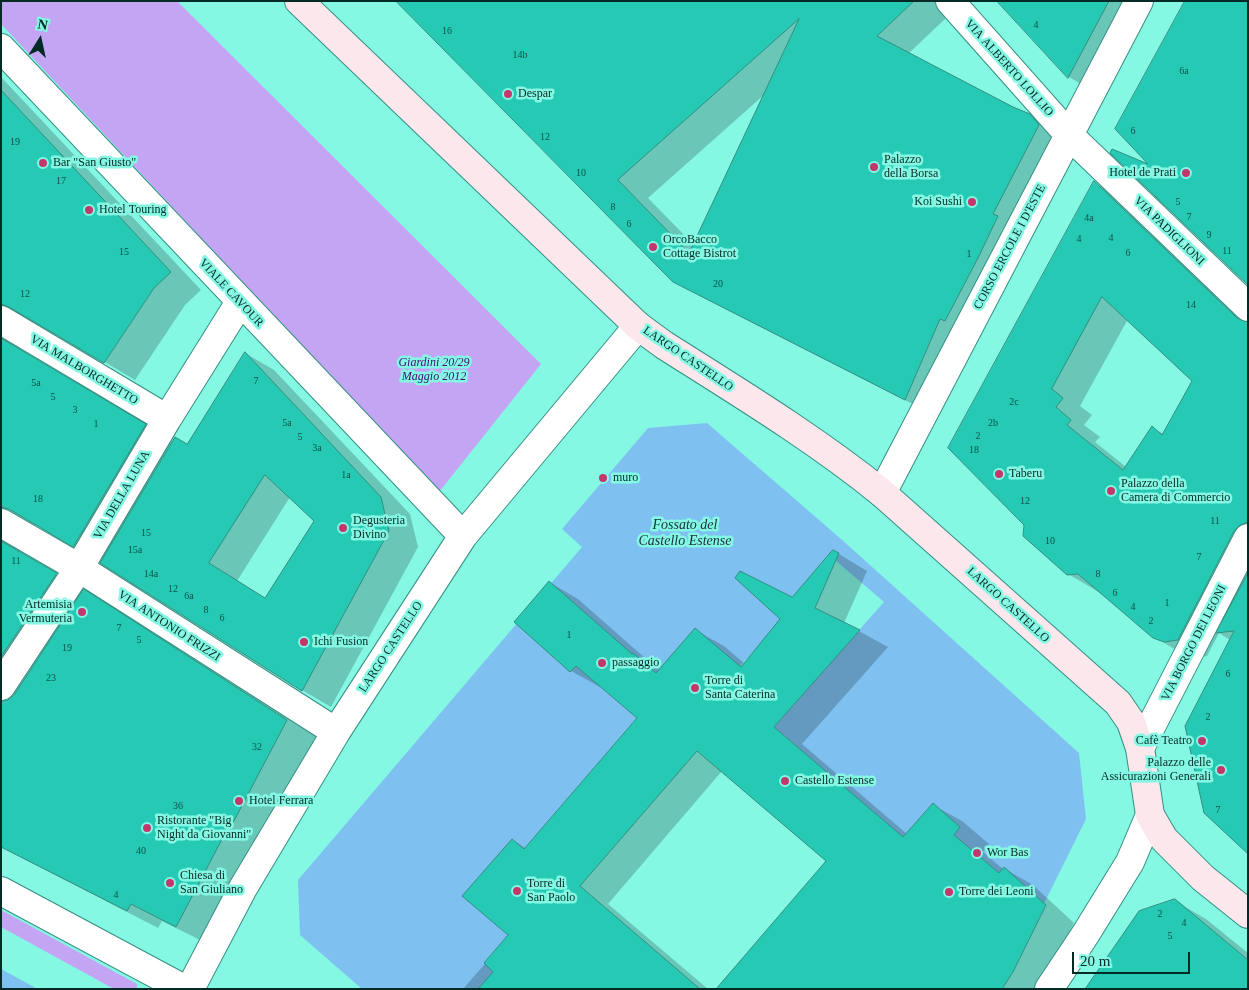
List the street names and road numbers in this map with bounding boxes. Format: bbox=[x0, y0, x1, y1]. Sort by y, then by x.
street label: VIA ALBERTO LOLLIO bbox=[962, 17, 1056, 119]
street label: CORSO ERCOLE I D'ESTE bbox=[971, 182, 1049, 312]
street label: VIA PADIGLIONI bbox=[1131, 194, 1207, 268]
street label: VIALE CAVOUR bbox=[196, 256, 266, 330]
street label: LARGO CASTELLO bbox=[640, 323, 736, 395]
street label: VIA MALBORGHETTO bbox=[27, 332, 141, 408]
street label: VIA DELLA LUNA bbox=[91, 448, 153, 542]
street label: LARGO CASTELLO bbox=[964, 564, 1052, 646]
street label: VIA BORGO DEI LEONI bbox=[1158, 583, 1230, 703]
street label: VIA ANTONIO FRIZZI bbox=[115, 588, 223, 664]
street label: LARGO CASTELLO bbox=[356, 599, 426, 695]

